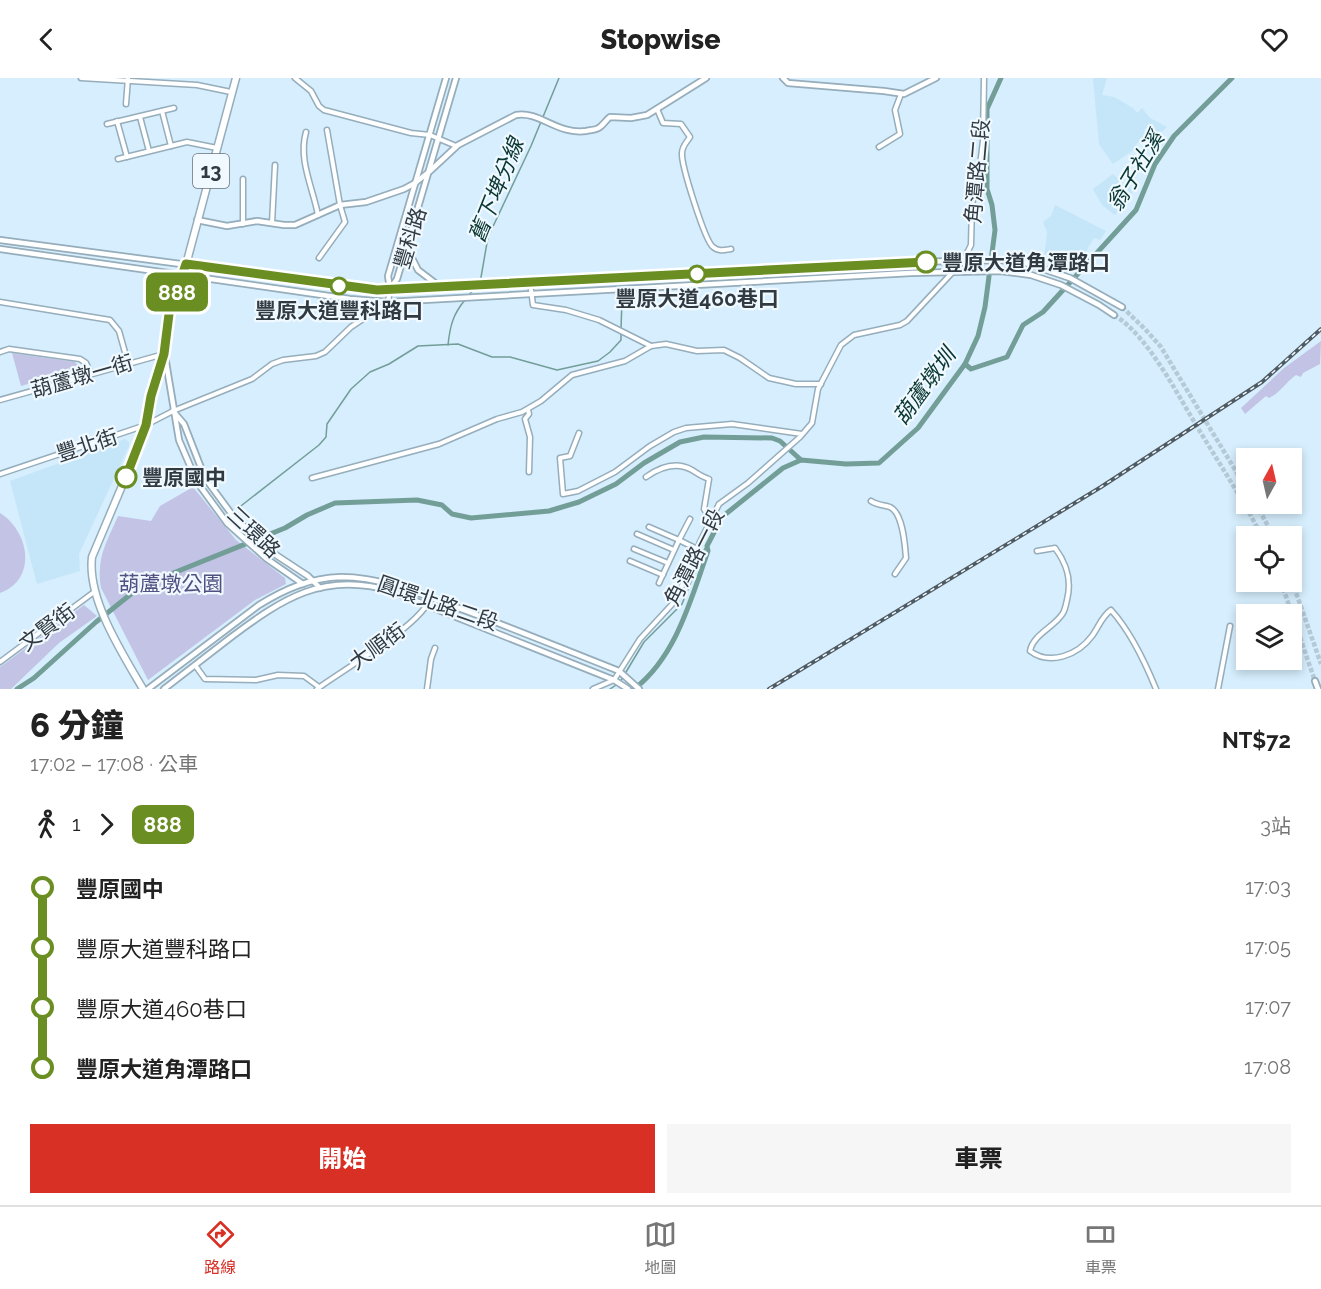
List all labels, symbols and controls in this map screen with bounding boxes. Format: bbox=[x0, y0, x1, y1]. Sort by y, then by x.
icon: back bbox=[30, 23, 63, 56]
icon: heart bbox=[1258, 23, 1291, 56]
text: Stopwise bbox=[600, 24, 721, 55]
street label: 角潭路二段 bbox=[960, 118, 994, 224]
water label: 翁子社溪 bbox=[1101, 124, 1170, 215]
water label: 舊下埤分線 bbox=[463, 131, 530, 246]
road number: 13 bbox=[193, 154, 229, 188]
street label: 豐科路 bbox=[389, 204, 431, 272]
place label: 豐原大道角潭路口 bbox=[942, 250, 1110, 275]
marker: 豐原大道角潭路口 bbox=[915, 251, 937, 273]
marker: 豐原大道460巷口 bbox=[688, 265, 706, 283]
line badge: 888 bbox=[142, 272, 212, 312]
marker: 豐原大道豐科路口 bbox=[330, 277, 348, 295]
text: 888 bbox=[158, 280, 196, 305]
place label: 豐原大道460巷口 bbox=[615, 286, 779, 311]
place label: 豐原大道豐科路口 bbox=[255, 298, 423, 323]
water label: 葫蘆墩圳 bbox=[888, 340, 962, 429]
street label: 葫蘆墩一街 bbox=[28, 350, 136, 402]
street label: 豐北街 bbox=[53, 423, 121, 467]
north arrow bbox=[1236, 448, 1302, 514]
map controls bbox=[1236, 448, 1302, 670]
place label: 豐原國中 bbox=[142, 465, 226, 490]
marker: 豐原國中 bbox=[115, 466, 137, 488]
street label: 三環路 bbox=[222, 501, 286, 563]
street label: 角潭路一段 bbox=[659, 505, 729, 609]
button: locate bbox=[1236, 526, 1302, 592]
park label: 葫蘆墩公園 bbox=[119, 571, 224, 596]
street label: 圓環北路二段 bbox=[374, 571, 502, 635]
street label: 文賢街 bbox=[14, 598, 80, 656]
button: layers bbox=[1236, 604, 1302, 670]
street label: 大順街 bbox=[344, 617, 410, 675]
text: 6 分鐘 bbox=[30, 706, 124, 745]
text: NT$72 bbox=[1222, 727, 1291, 753]
text: 17:02 – 17:08 · 公車 bbox=[30, 752, 198, 776]
icon: walk bbox=[30, 808, 63, 841]
icon: forward bbox=[90, 808, 123, 841]
text: 1 bbox=[72, 812, 81, 836]
text: 888 bbox=[144, 812, 182, 837]
text: 3站 bbox=[1260, 814, 1291, 838]
text: 17:03 bbox=[1245, 875, 1291, 899]
text: 豐原國中 bbox=[76, 876, 164, 902]
text: 17:05 bbox=[1245, 935, 1291, 959]
text: 豐原大道豐科路口 bbox=[76, 936, 252, 962]
text: 17:07 bbox=[1245, 995, 1291, 1019]
text: 豐原大道460巷口 bbox=[76, 996, 247, 1022]
text: 17:08 bbox=[1244, 1055, 1291, 1079]
text: 豐原大道角潭路口 bbox=[76, 1056, 252, 1082]
button: 開始 bbox=[30, 1124, 655, 1193]
button: 車票 bbox=[667, 1124, 1291, 1193]
tab: 路線 bbox=[204, 1218, 237, 1278]
tab: 地圖 bbox=[644, 1218, 677, 1278]
tab: 車票 bbox=[1084, 1218, 1117, 1278]

